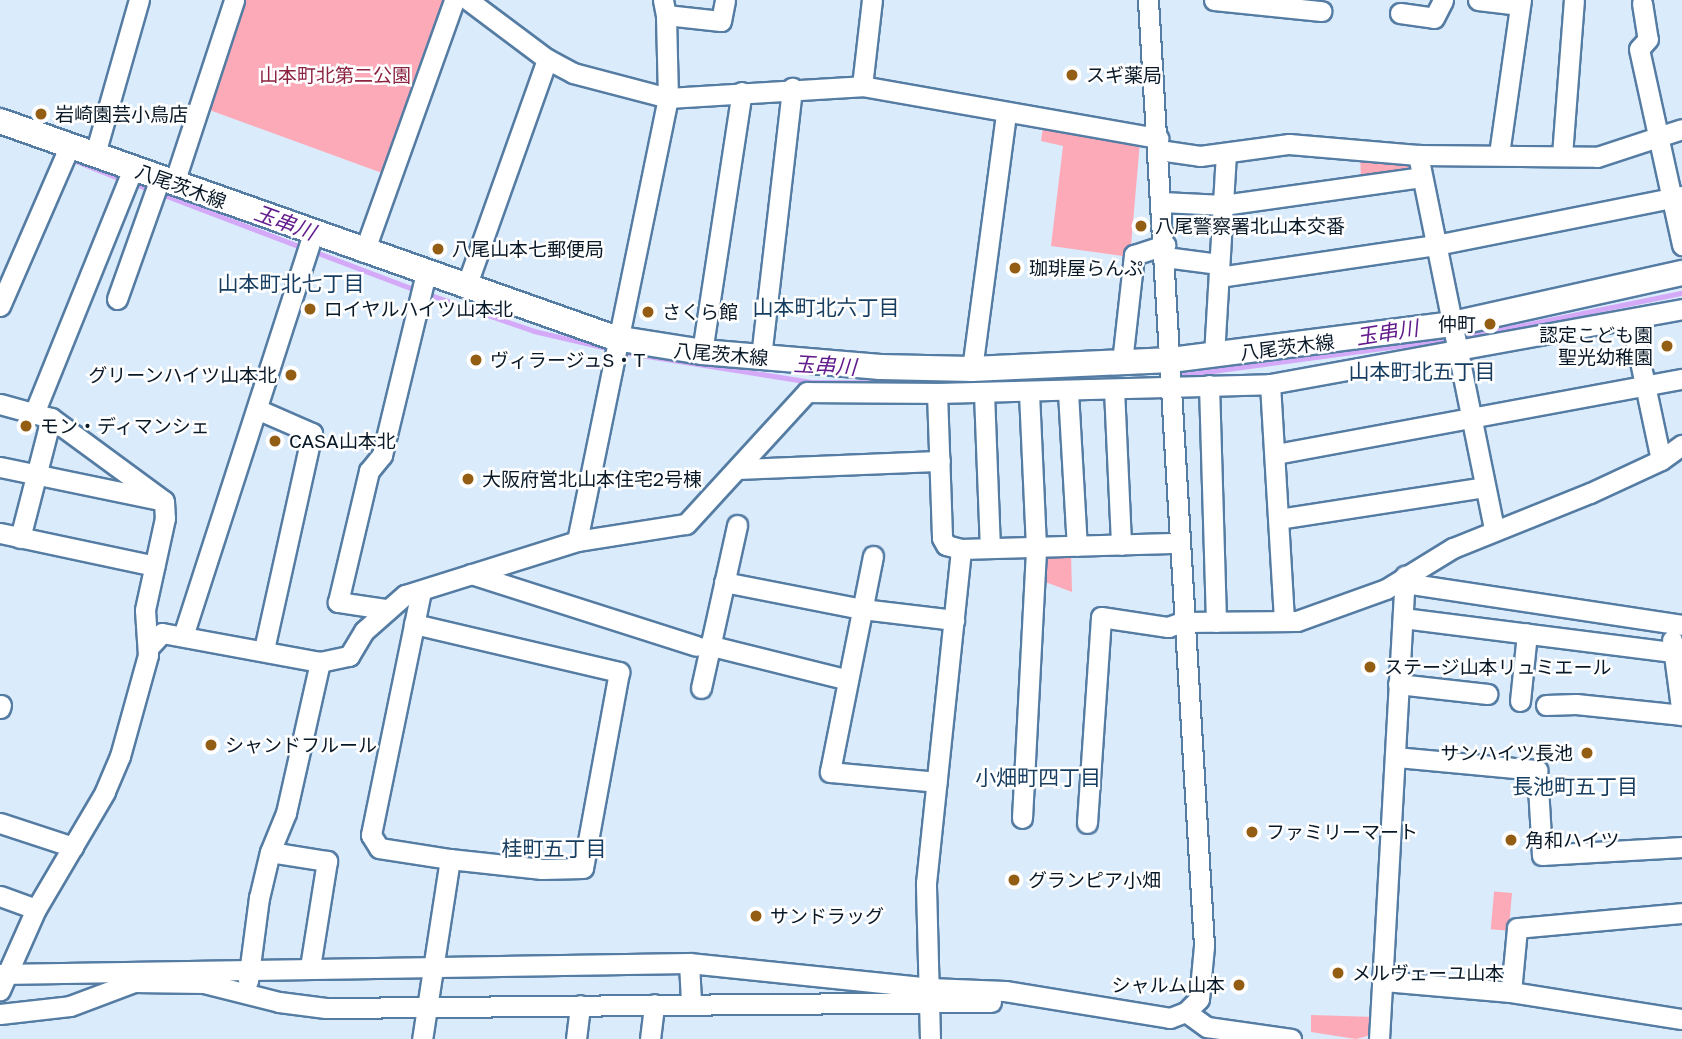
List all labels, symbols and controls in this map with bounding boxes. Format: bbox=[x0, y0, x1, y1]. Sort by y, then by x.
park label: 山本町北第二公園 bbox=[259, 64, 411, 86]
place label: スギ薬局 bbox=[1086, 64, 1162, 86]
marker: スギ薬局 bbox=[1064, 67, 1080, 83]
place label: 岩崎園芸小鳥店 bbox=[55, 103, 188, 125]
marker: 岩崎園芸小鳥店 bbox=[33, 106, 49, 122]
street label: 八尾茨木線 bbox=[132, 159, 230, 213]
water label: 玉串川 bbox=[251, 199, 319, 245]
place label: 八尾警察署北山本交番 bbox=[1155, 215, 1345, 237]
marker: 八尾警察署北山本交番 bbox=[1133, 218, 1149, 234]
place label: 八尾山本七郵便局 bbox=[452, 238, 604, 260]
marker: 八尾山本七郵便局 bbox=[430, 241, 446, 257]
place label: 珈琲屋らんぷ bbox=[1029, 257, 1143, 279]
marker: 珈琲屋らんぷ bbox=[1007, 260, 1023, 276]
district label: 山本町北七丁目 bbox=[218, 270, 364, 296]
district label: 山本町北六丁目 bbox=[753, 294, 899, 320]
place label: ロイヤルハイツ山本北 bbox=[324, 298, 514, 320]
marker: ロイヤルハイツ山本北 bbox=[302, 301, 318, 317]
place label: さくら館 bbox=[662, 301, 738, 323]
marker: さくら館 bbox=[640, 304, 656, 320]
place label: 仲町 bbox=[1438, 313, 1476, 335]
water label: 玉串川 bbox=[1354, 315, 1420, 349]
marker: 仲町 bbox=[1482, 316, 1498, 332]
place label: 認定こども園 聖光幼稚園 bbox=[1539, 324, 1653, 368]
street label: 八尾茨木線 bbox=[1238, 330, 1336, 364]
marker: 認定こども園 聖光幼稚園 bbox=[1659, 338, 1675, 354]
street label: 八尾茨木線 bbox=[673, 339, 769, 369]
place label: ヴィラージュS・T bbox=[490, 349, 647, 371]
water label: 玉串川 bbox=[793, 351, 857, 379]
marker: ヴィラージュS・T bbox=[468, 352, 484, 368]
district label: 山本町北五丁目 bbox=[1349, 358, 1495, 384]
place label: グリーンハイツ山本北 bbox=[87, 364, 277, 386]
marker: グリーンハイツ山本北 bbox=[283, 367, 299, 383]
place label: モン・ディマンシェ bbox=[40, 415, 211, 437]
marker: モン・ディマンシェ bbox=[18, 418, 34, 434]
place label: CASA山本北 bbox=[289, 430, 396, 452]
marker: CASA山本北 bbox=[267, 433, 283, 449]
place label: 大阪府営北山本住宅2号棟 bbox=[482, 468, 702, 490]
marker: 大阪府営北山本住宅2号棟 bbox=[460, 471, 476, 487]
place label: ステージ山本リュミエール bbox=[1384, 656, 1612, 678]
marker: ステージ山本リュミエール bbox=[1362, 659, 1378, 675]
place label: シャンドフルール bbox=[225, 734, 377, 756]
marker: シャンドフルール bbox=[203, 737, 219, 753]
place label: サンハイツ長池 bbox=[1440, 742, 1573, 764]
marker: サンハイツ長池 bbox=[1579, 745, 1595, 761]
district label: 小畑町四丁目 bbox=[975, 764, 1101, 790]
district label: 長池町五丁目 bbox=[1512, 773, 1638, 799]
place label: ファミリーマート bbox=[1266, 821, 1418, 843]
marker: ファミリーマート bbox=[1244, 824, 1260, 840]
place label: 角和ハイツ bbox=[1525, 829, 1620, 851]
marker: 角和ハイツ bbox=[1503, 832, 1519, 848]
district label: 桂町五丁目 bbox=[502, 835, 606, 861]
place label: グランピア小畑 bbox=[1028, 869, 1161, 891]
marker: グランピア小畑 bbox=[1006, 872, 1022, 888]
place label: サンドラッグ bbox=[770, 905, 884, 927]
marker: サンドラッグ bbox=[748, 908, 764, 924]
place label: メルヴェーユ山本 bbox=[1352, 962, 1504, 984]
marker: メルヴェーユ山本 bbox=[1330, 965, 1346, 981]
place label: シャルム山本 bbox=[1111, 974, 1225, 996]
marker: シャルム山本 bbox=[1231, 977, 1247, 993]

